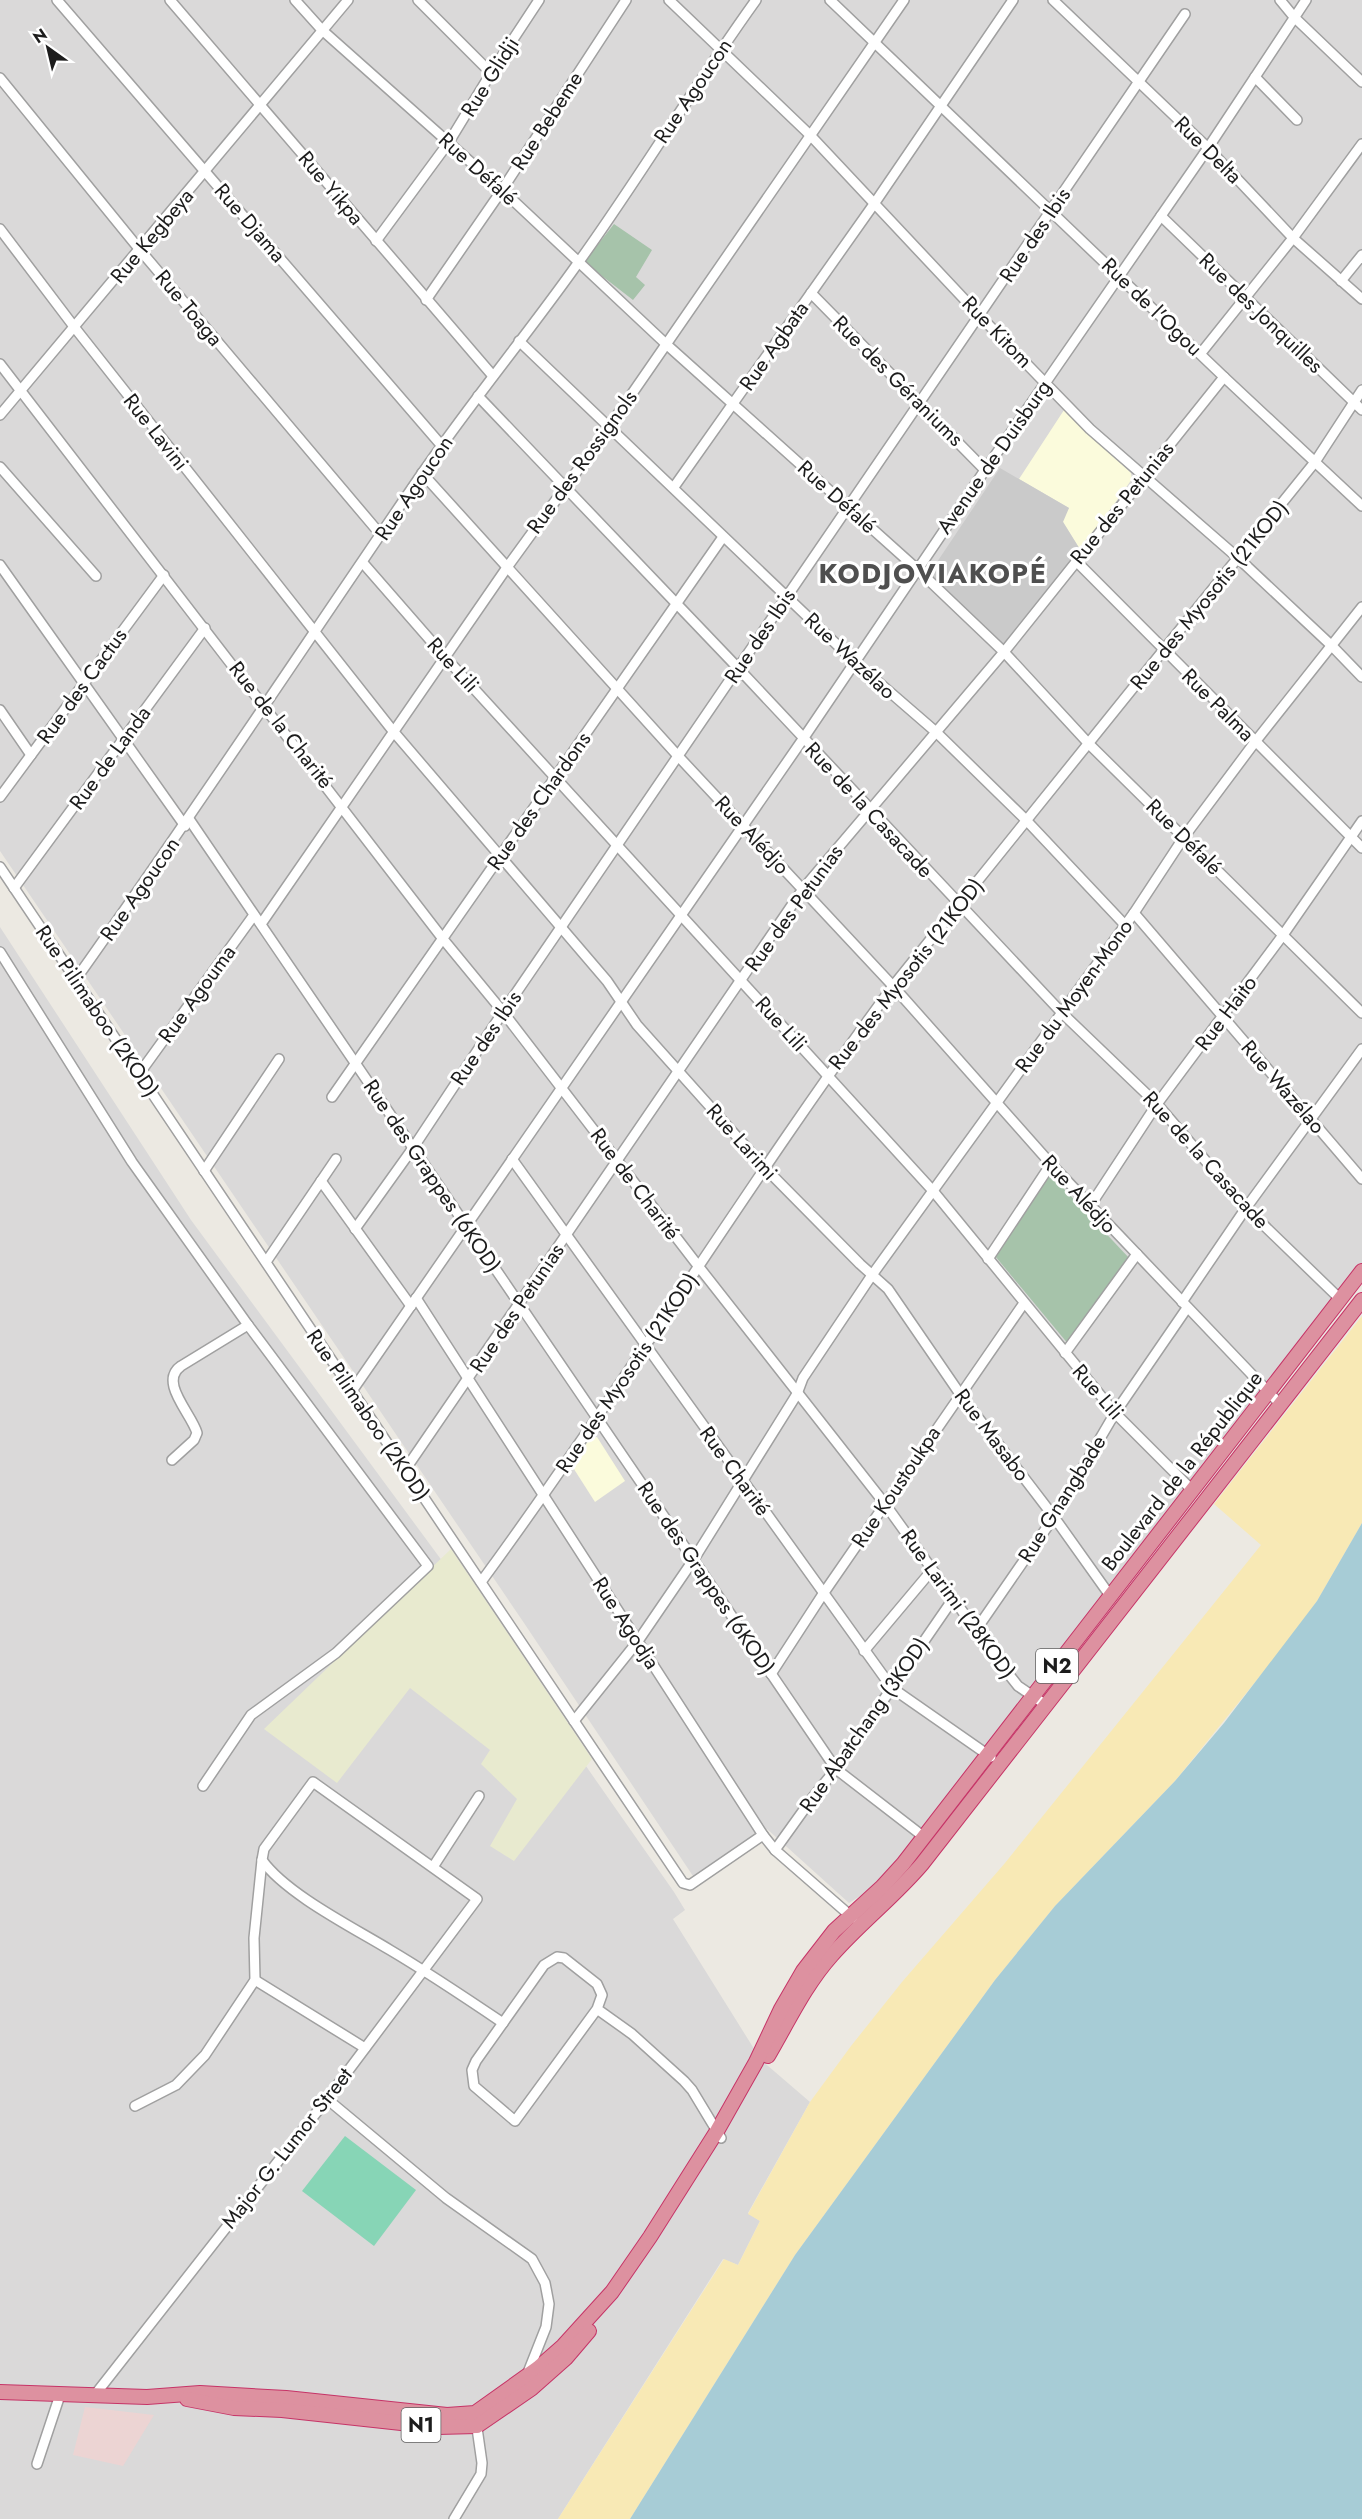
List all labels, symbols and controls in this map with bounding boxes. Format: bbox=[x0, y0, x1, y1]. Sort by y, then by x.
north arrow bbox=[18, 18, 78, 78]
text: N bbox=[28, 23, 52, 49]
street label: Rue Glidji bbox=[454, 31, 526, 123]
street label: Rue Agoucon bbox=[647, 33, 739, 149]
street label: Rue Bebeme bbox=[504, 66, 590, 176]
street label: Rue Delta bbox=[1167, 109, 1249, 191]
street label: Rue Défalé bbox=[432, 125, 524, 213]
street label: Rue Yikpa bbox=[291, 144, 371, 232]
street label: Rue Djama bbox=[207, 177, 293, 269]
street label: Rue Kegbeya bbox=[103, 182, 201, 290]
street label: Rue des Ibis bbox=[992, 182, 1078, 288]
street label: Rue des Jonquilles bbox=[1192, 246, 1330, 380]
street label: Rue de l'Ogou bbox=[1095, 251, 1209, 363]
street label: Rue Toaga bbox=[148, 263, 230, 353]
street label: Rue Kitom bbox=[955, 289, 1039, 375]
street label: Rue Agbata bbox=[732, 295, 816, 397]
street label: Rue des Géraniums bbox=[826, 309, 970, 453]
street label: Avenue de Duisburg bbox=[930, 374, 1058, 540]
street label: Rue des Rossignols bbox=[520, 384, 644, 540]
street label: Rue Lavini bbox=[116, 387, 196, 477]
street label: Rue Agoucon bbox=[368, 430, 460, 546]
street label: Rue des Petunias bbox=[1063, 435, 1181, 571]
street label: Rue Défalé bbox=[791, 453, 883, 541]
street label: Rue des Myosotis (21KOD) bbox=[1123, 494, 1295, 696]
district label: KODJOVIAKOPÉ bbox=[819, 554, 1047, 593]
street label: Rue des Ibis bbox=[717, 583, 803, 689]
street label: Rue Wazélao bbox=[798, 606, 902, 706]
street label: Rue des Cactus bbox=[30, 622, 134, 750]
street label: Rue Lili bbox=[420, 631, 486, 699]
street label: Rue de la Charité bbox=[222, 655, 340, 795]
street label: Rue Palma bbox=[1175, 662, 1261, 748]
street label: Rue de Landa bbox=[62, 700, 158, 816]
street label: Rue des Chardons bbox=[480, 726, 598, 876]
street label: Rue de la Casacade bbox=[798, 735, 940, 885]
street label: Rue Alédjo bbox=[708, 789, 796, 881]
street label: Rue Défalé bbox=[1139, 792, 1229, 882]
street label: Rue Agoucon bbox=[93, 831, 187, 947]
street label: Rue des Petunias bbox=[738, 838, 850, 978]
street label: Rue des Myosotis (21KOD) bbox=[821, 872, 991, 1076]
street label: Rue du Moyen-Mono bbox=[1008, 913, 1140, 1079]
street label: Rue Pilimaboo (2KOD) bbox=[28, 919, 166, 1103]
street label: Rue Agouma bbox=[151, 939, 243, 1049]
street label: Rue Haito bbox=[1188, 969, 1264, 1057]
street label: Rue des Ibis bbox=[443, 985, 529, 1091]
street label: Rue Lili bbox=[748, 990, 814, 1058]
street label: Rue Wazélao bbox=[1234, 1034, 1332, 1140]
street label: Rue des Grappes (6KOD) bbox=[356, 1073, 508, 1279]
street label: Rue de la Casacade bbox=[1136, 1084, 1276, 1236]
street label: Rue Larimi bbox=[699, 1097, 785, 1187]
street label: Rue de Charité bbox=[583, 1122, 687, 1246]
street label: Rue Alédjo bbox=[1035, 1148, 1123, 1240]
street label: Rue des Petunias bbox=[463, 1237, 571, 1379]
street label: Rue des Myosotis (21KOD) bbox=[549, 1267, 705, 1479]
street label: Rue Pilimaboo (2KOD) bbox=[299, 1323, 437, 1507]
street label: Rue Lili bbox=[1065, 1358, 1131, 1426]
street label: Boulevard de la République bbox=[1094, 1365, 1270, 1577]
street label: Rue Masabo bbox=[947, 1382, 1037, 1488]
street label: Rue Charité bbox=[692, 1420, 778, 1522]
street label: Rue Koustoukpa bbox=[844, 1420, 948, 1554]
street label: Rue Gnangbade bbox=[1011, 1429, 1113, 1568]
street label: Rue des Grappes (6KOD) bbox=[630, 1475, 782, 1681]
street label: Rue Larimi (28KOD) bbox=[893, 1523, 1023, 1685]
street label: Rue Agodja bbox=[585, 1571, 667, 1675]
street label: Rue Abatchang (3KOD) bbox=[792, 1631, 936, 1819]
road number: N2 bbox=[1036, 1649, 1078, 1683]
street label: Major G. Lumor Street bbox=[215, 2061, 359, 2235]
road number: N1 bbox=[402, 2408, 440, 2442]

